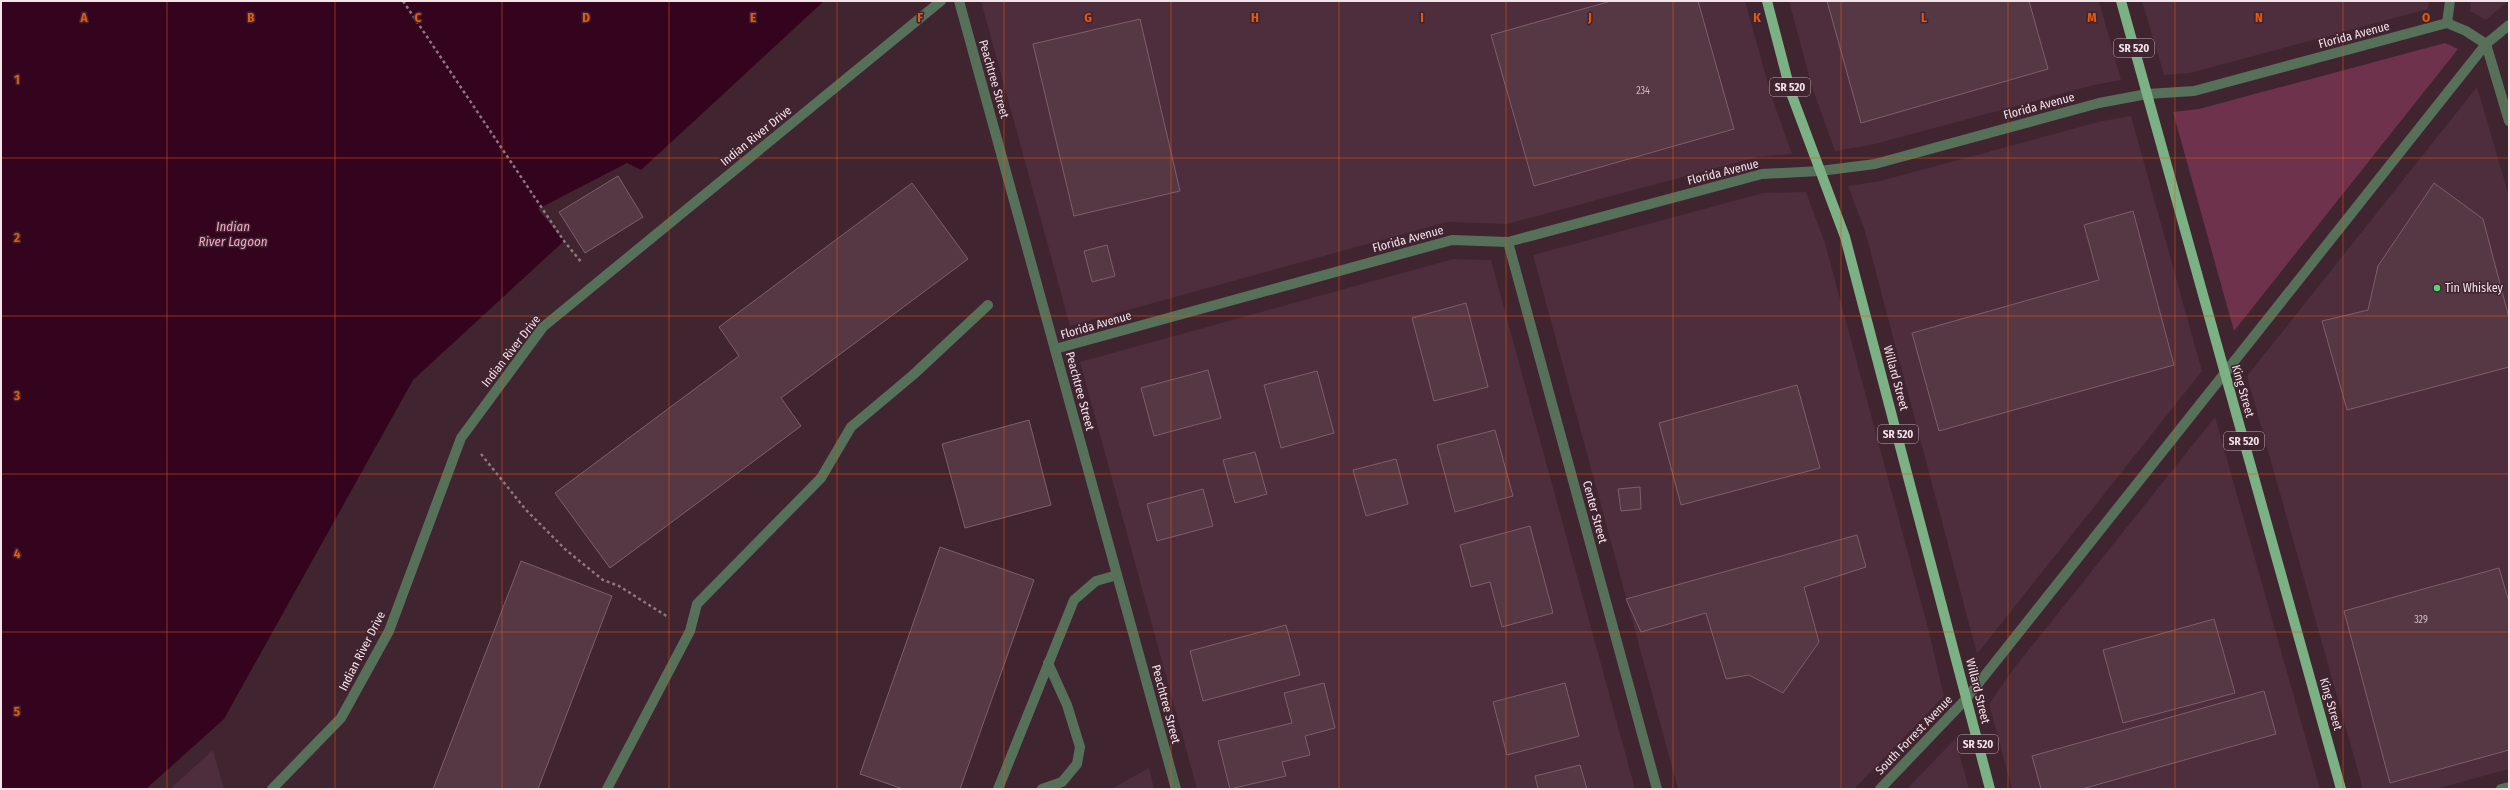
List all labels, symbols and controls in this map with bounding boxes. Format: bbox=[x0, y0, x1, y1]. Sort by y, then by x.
text: A bbox=[79, 10, 88, 25]
text: B bbox=[247, 10, 255, 25]
text: C bbox=[415, 10, 422, 25]
text: D bbox=[582, 10, 590, 25]
text: E bbox=[750, 10, 756, 25]
text: F bbox=[917, 10, 923, 25]
text: G bbox=[1084, 10, 1092, 25]
text: H bbox=[1251, 10, 1259, 25]
text: I bbox=[1420, 10, 1424, 25]
text: J bbox=[1587, 10, 1592, 25]
text: K bbox=[1753, 10, 1761, 25]
text: L bbox=[1921, 10, 1927, 25]
text: M bbox=[2087, 10, 2097, 25]
text: N bbox=[2255, 10, 2263, 25]
text: O bbox=[2422, 10, 2430, 25]
street label: Florida Avenue bbox=[2317, 19, 2391, 51]
street label: Peachtree Street bbox=[976, 38, 1012, 120]
road number: SR 520 bbox=[2114, 39, 2154, 57]
text: 1 bbox=[14, 72, 20, 87]
road number: SR 520 bbox=[1770, 78, 1810, 96]
house number: 234 bbox=[1636, 85, 1650, 97]
street label: Florida Avenue bbox=[2002, 90, 2076, 122]
street label: Indian River Drive bbox=[718, 103, 794, 169]
street label: Florida Avenue bbox=[1686, 156, 1760, 188]
water label: Indian River Lagoon bbox=[198, 219, 268, 249]
street label: Florida Avenue bbox=[1371, 223, 1445, 255]
text: 2 bbox=[13, 230, 20, 245]
place label: Tin Whiskey bbox=[2445, 281, 2504, 295]
marker: Tin Whiskey bbox=[2432, 283, 2442, 293]
street label: Florida Avenue bbox=[1059, 308, 1133, 342]
street label: Indian River Drive bbox=[479, 312, 543, 390]
street label: Willard Street bbox=[1881, 344, 1911, 412]
street label: Peachtree Street bbox=[1063, 350, 1097, 432]
street label: King Street bbox=[2229, 363, 2257, 419]
text: 3 bbox=[13, 388, 20, 403]
road number: SR 520 bbox=[1878, 425, 1918, 443]
road number: SR 520 bbox=[2224, 432, 2264, 450]
street label: Center Street bbox=[1580, 479, 1610, 545]
text: 4 bbox=[14, 546, 21, 561]
street label: Indian River Drive bbox=[336, 609, 388, 693]
house number: 329 bbox=[2414, 614, 2428, 626]
street label: Willard Street bbox=[1963, 657, 1993, 725]
street label: Peachtree Street bbox=[1149, 663, 1183, 745]
street label: King Street bbox=[2317, 676, 2345, 732]
street label: South Forrest Avenue bbox=[1873, 692, 1955, 778]
text: 5 bbox=[14, 704, 20, 719]
road number: SR 520 bbox=[1958, 735, 1998, 753]

